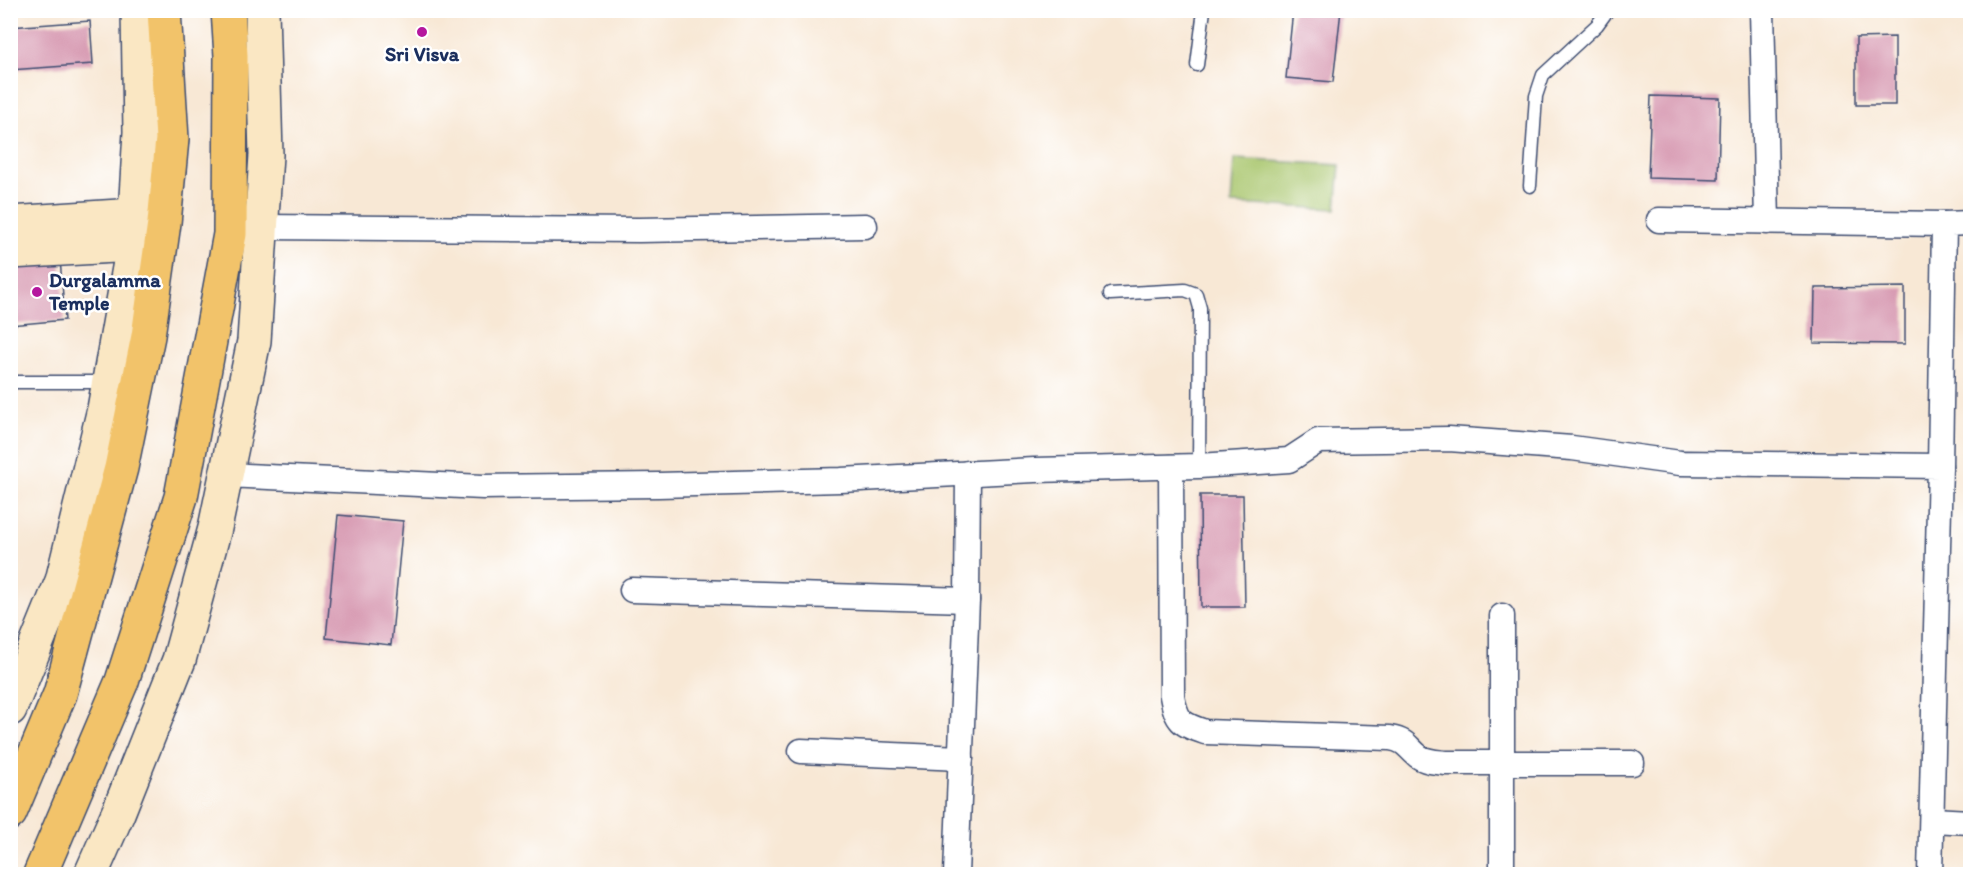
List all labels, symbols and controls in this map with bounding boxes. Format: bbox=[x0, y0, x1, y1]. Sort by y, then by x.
marker: Sri Visva bbox=[415, 25, 429, 39]
place label: Sri Visva bbox=[385, 42, 460, 66]
place label: Durgalamma Temple bbox=[48, 268, 161, 316]
marker: Durgalamma Temple bbox=[30, 285, 44, 299]

